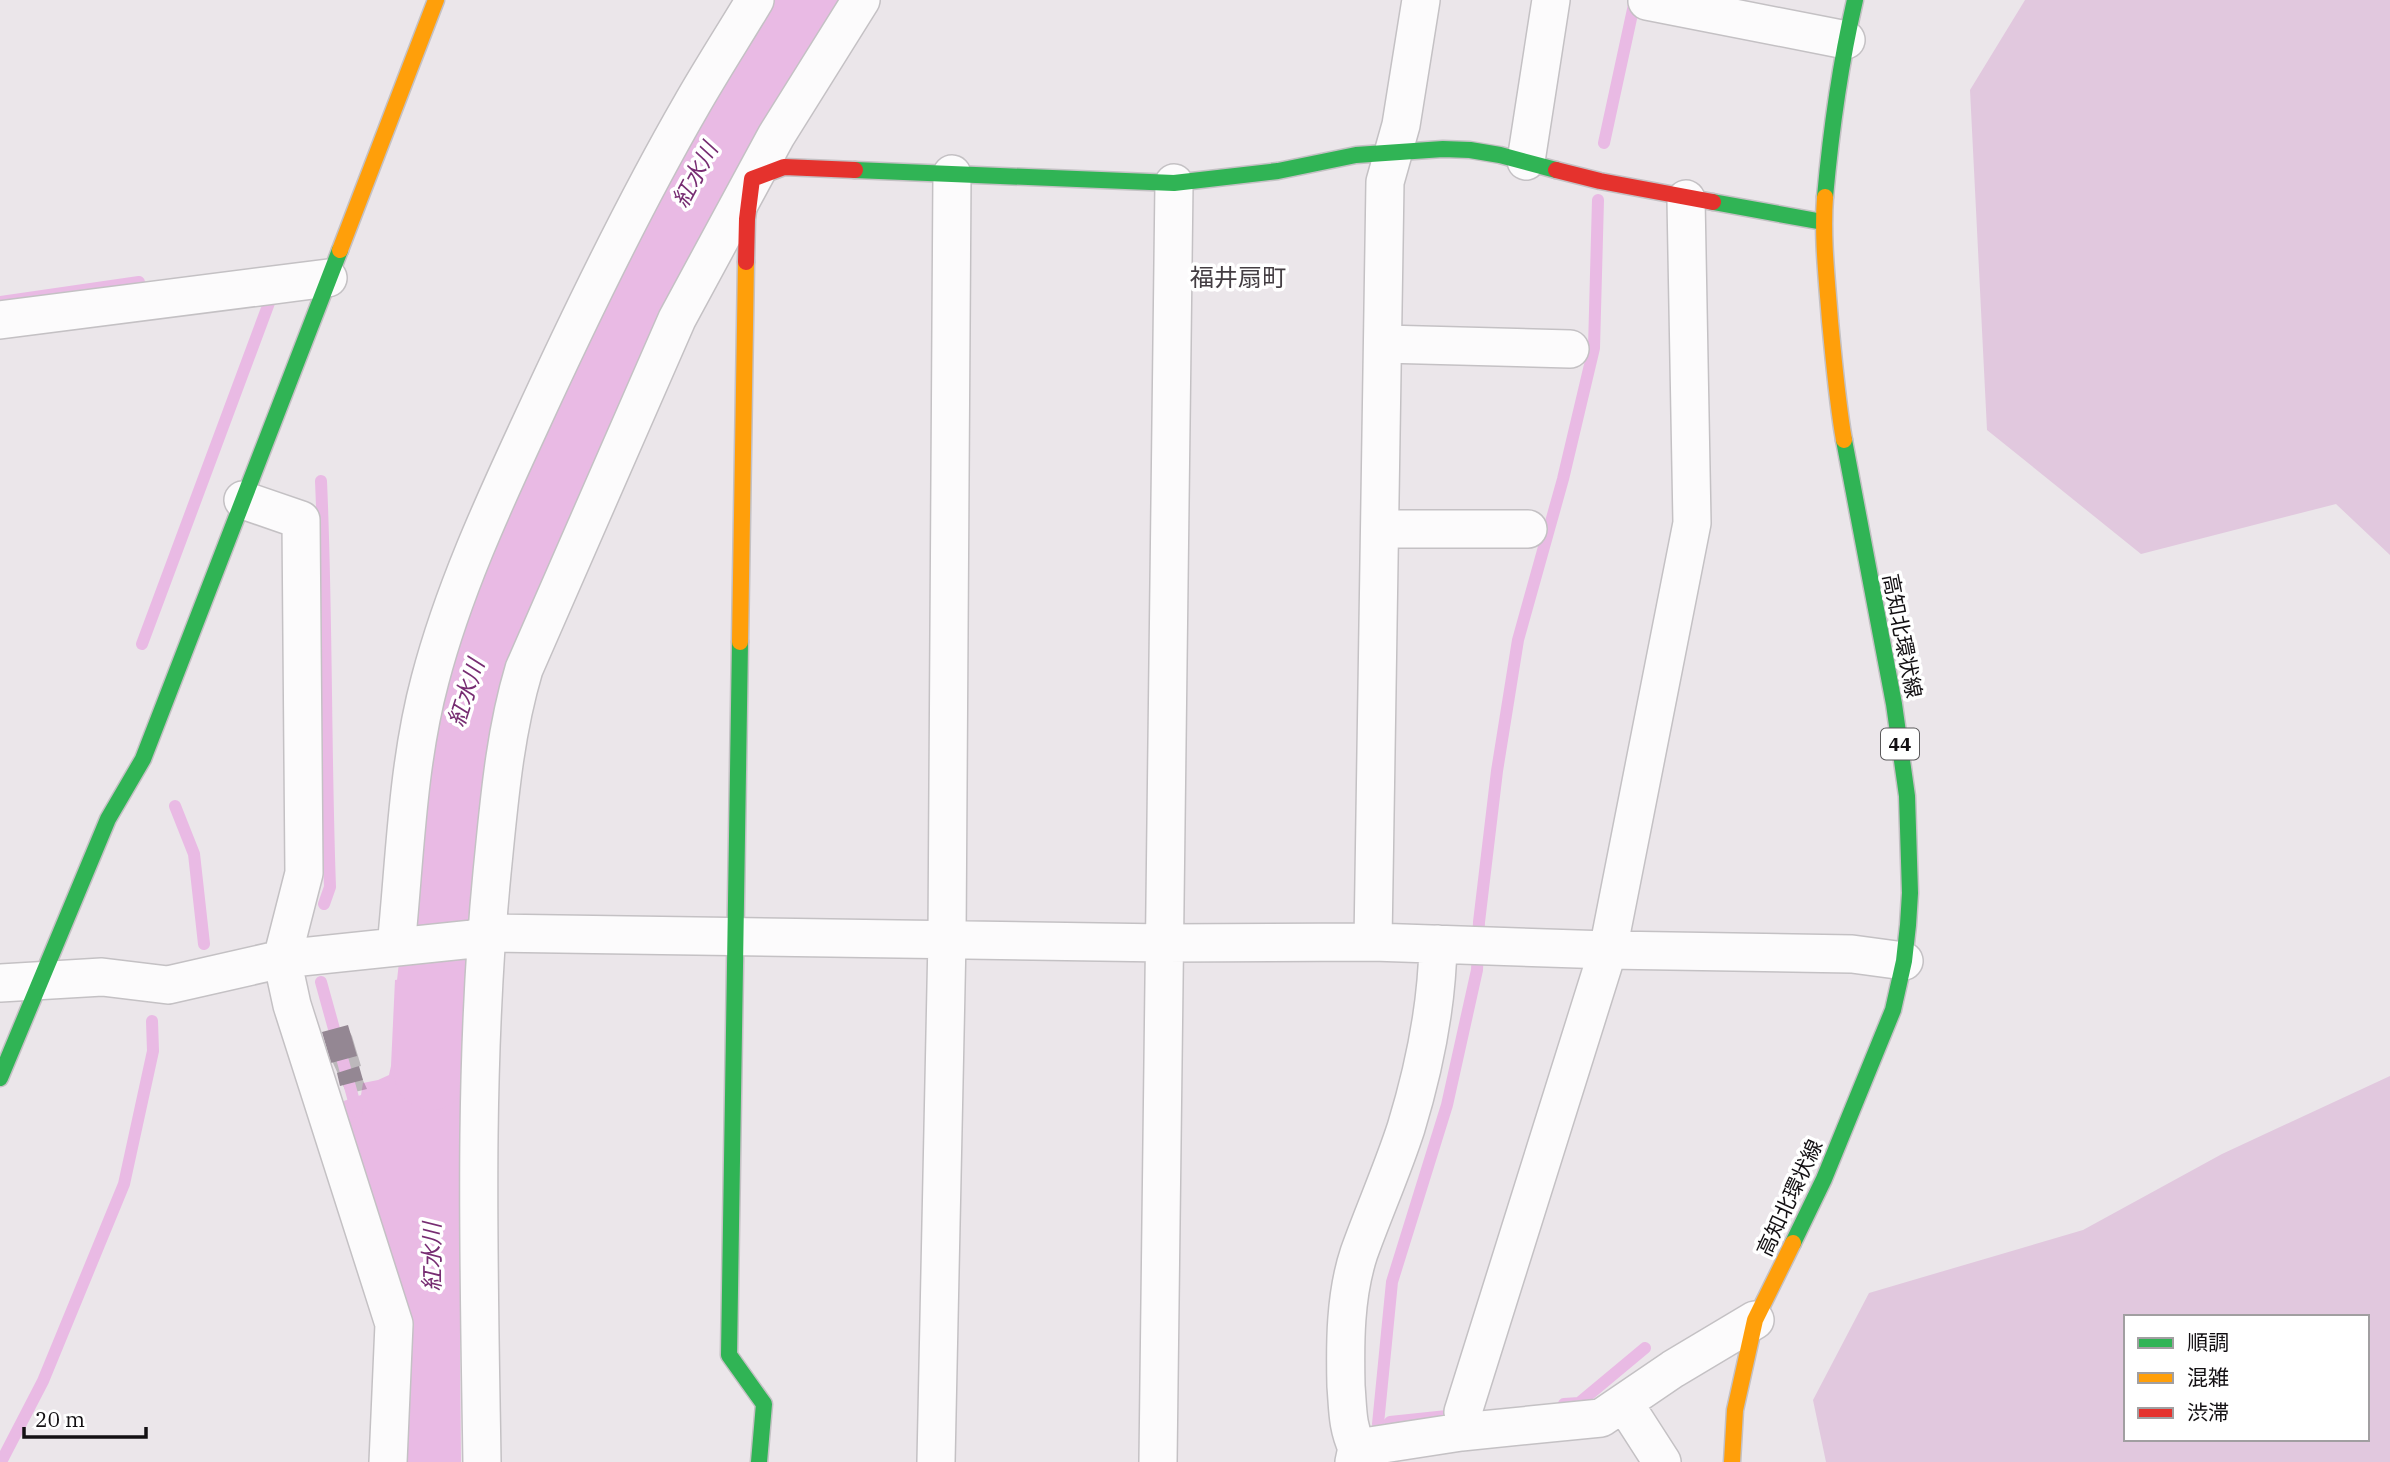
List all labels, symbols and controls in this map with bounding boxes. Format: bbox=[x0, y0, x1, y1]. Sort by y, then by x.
water label: 紅水川 bbox=[665, 134, 725, 212]
district label: 福井扇町 bbox=[1190, 261, 1286, 293]
street label: 高知北環状線 bbox=[1877, 571, 1929, 700]
water label: 紅水川 bbox=[440, 652, 491, 730]
road number: 44 bbox=[1881, 729, 1919, 760]
street label: 高知北環状線 bbox=[1750, 1135, 1828, 1261]
water label: 紅水川 bbox=[416, 1220, 446, 1292]
legend bbox=[2124, 1315, 2369, 1441]
text: 順調 bbox=[2187, 1328, 2229, 1356]
text: 混雑 bbox=[2187, 1363, 2229, 1391]
scale bar bbox=[24, 1396, 147, 1440]
text: 渋滞 bbox=[2187, 1398, 2229, 1426]
text: 20 m bbox=[35, 1405, 85, 1433]

